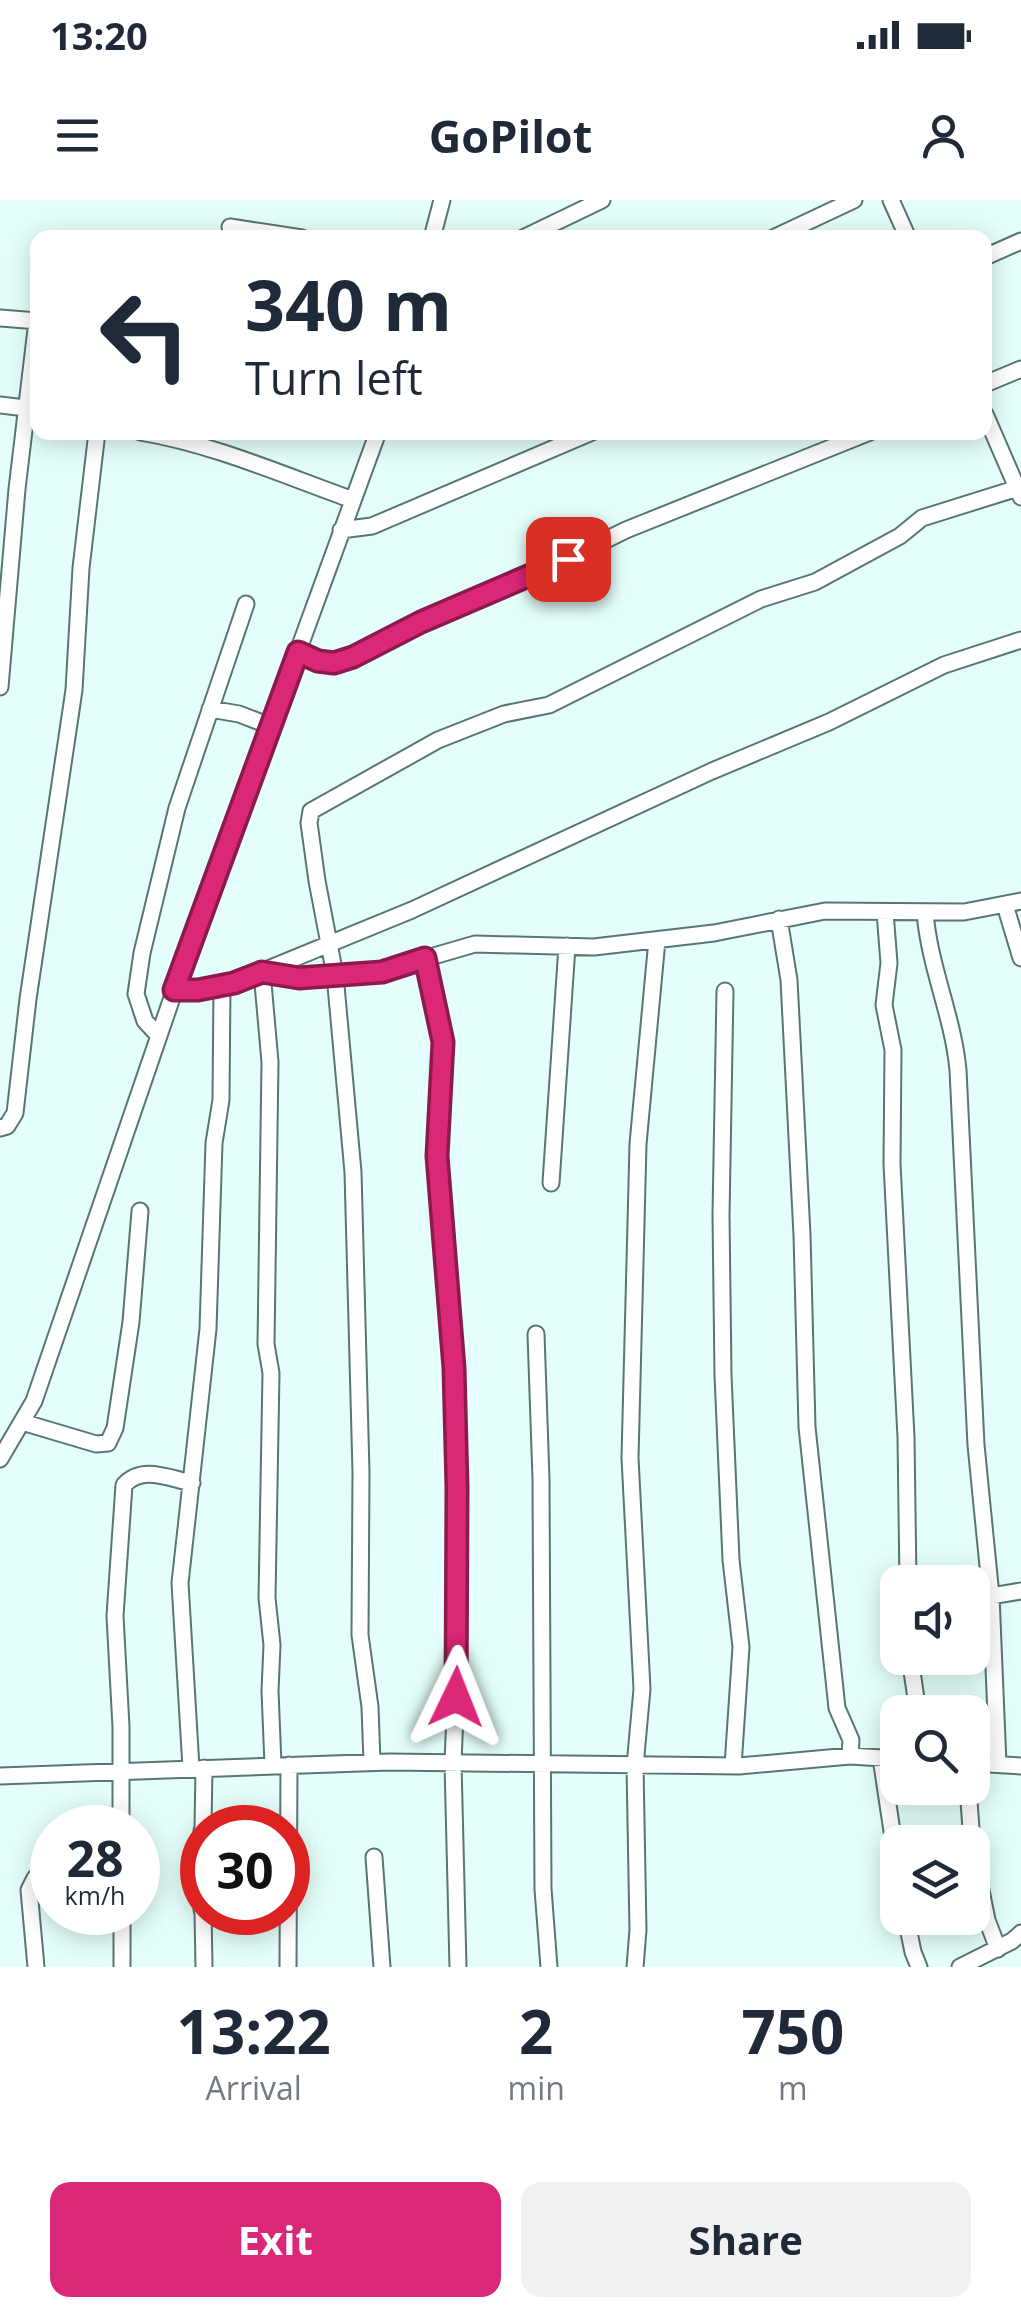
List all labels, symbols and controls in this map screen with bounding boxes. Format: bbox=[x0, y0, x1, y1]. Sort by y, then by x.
text: 13:20 bbox=[50, 9, 148, 61]
text: GoPilot bbox=[429, 105, 592, 166]
icon: menu bbox=[50, 108, 105, 163]
icon: person bbox=[916, 108, 971, 163]
text: 340 m bbox=[245, 256, 452, 352]
icon: left bbox=[80, 270, 210, 400]
text: Turn left bbox=[245, 347, 423, 408]
pin bbox=[526, 517, 611, 602]
icon: arrive bbox=[541, 532, 596, 587]
map controls bbox=[880, 1565, 990, 1935]
button: sound bbox=[880, 1565, 990, 1675]
position arrow bbox=[404, 1645, 508, 1749]
button: search bbox=[880, 1695, 990, 1805]
speed limit sign: 30 bbox=[180, 1805, 310, 1935]
text: 28 bbox=[66, 1824, 124, 1892]
button: layers bbox=[880, 1825, 990, 1935]
text: km/h bbox=[65, 1878, 125, 1912]
text: 13:22 bbox=[177, 1990, 331, 2072]
text: 2 bbox=[519, 1990, 553, 2072]
text: 750 bbox=[741, 1990, 844, 2072]
text: Arrival bbox=[206, 2066, 302, 2109]
text: min bbox=[508, 2066, 565, 2109]
text: m bbox=[778, 2066, 808, 2109]
button: Exit bbox=[50, 2182, 501, 2297]
button: Share bbox=[521, 2182, 971, 2297]

